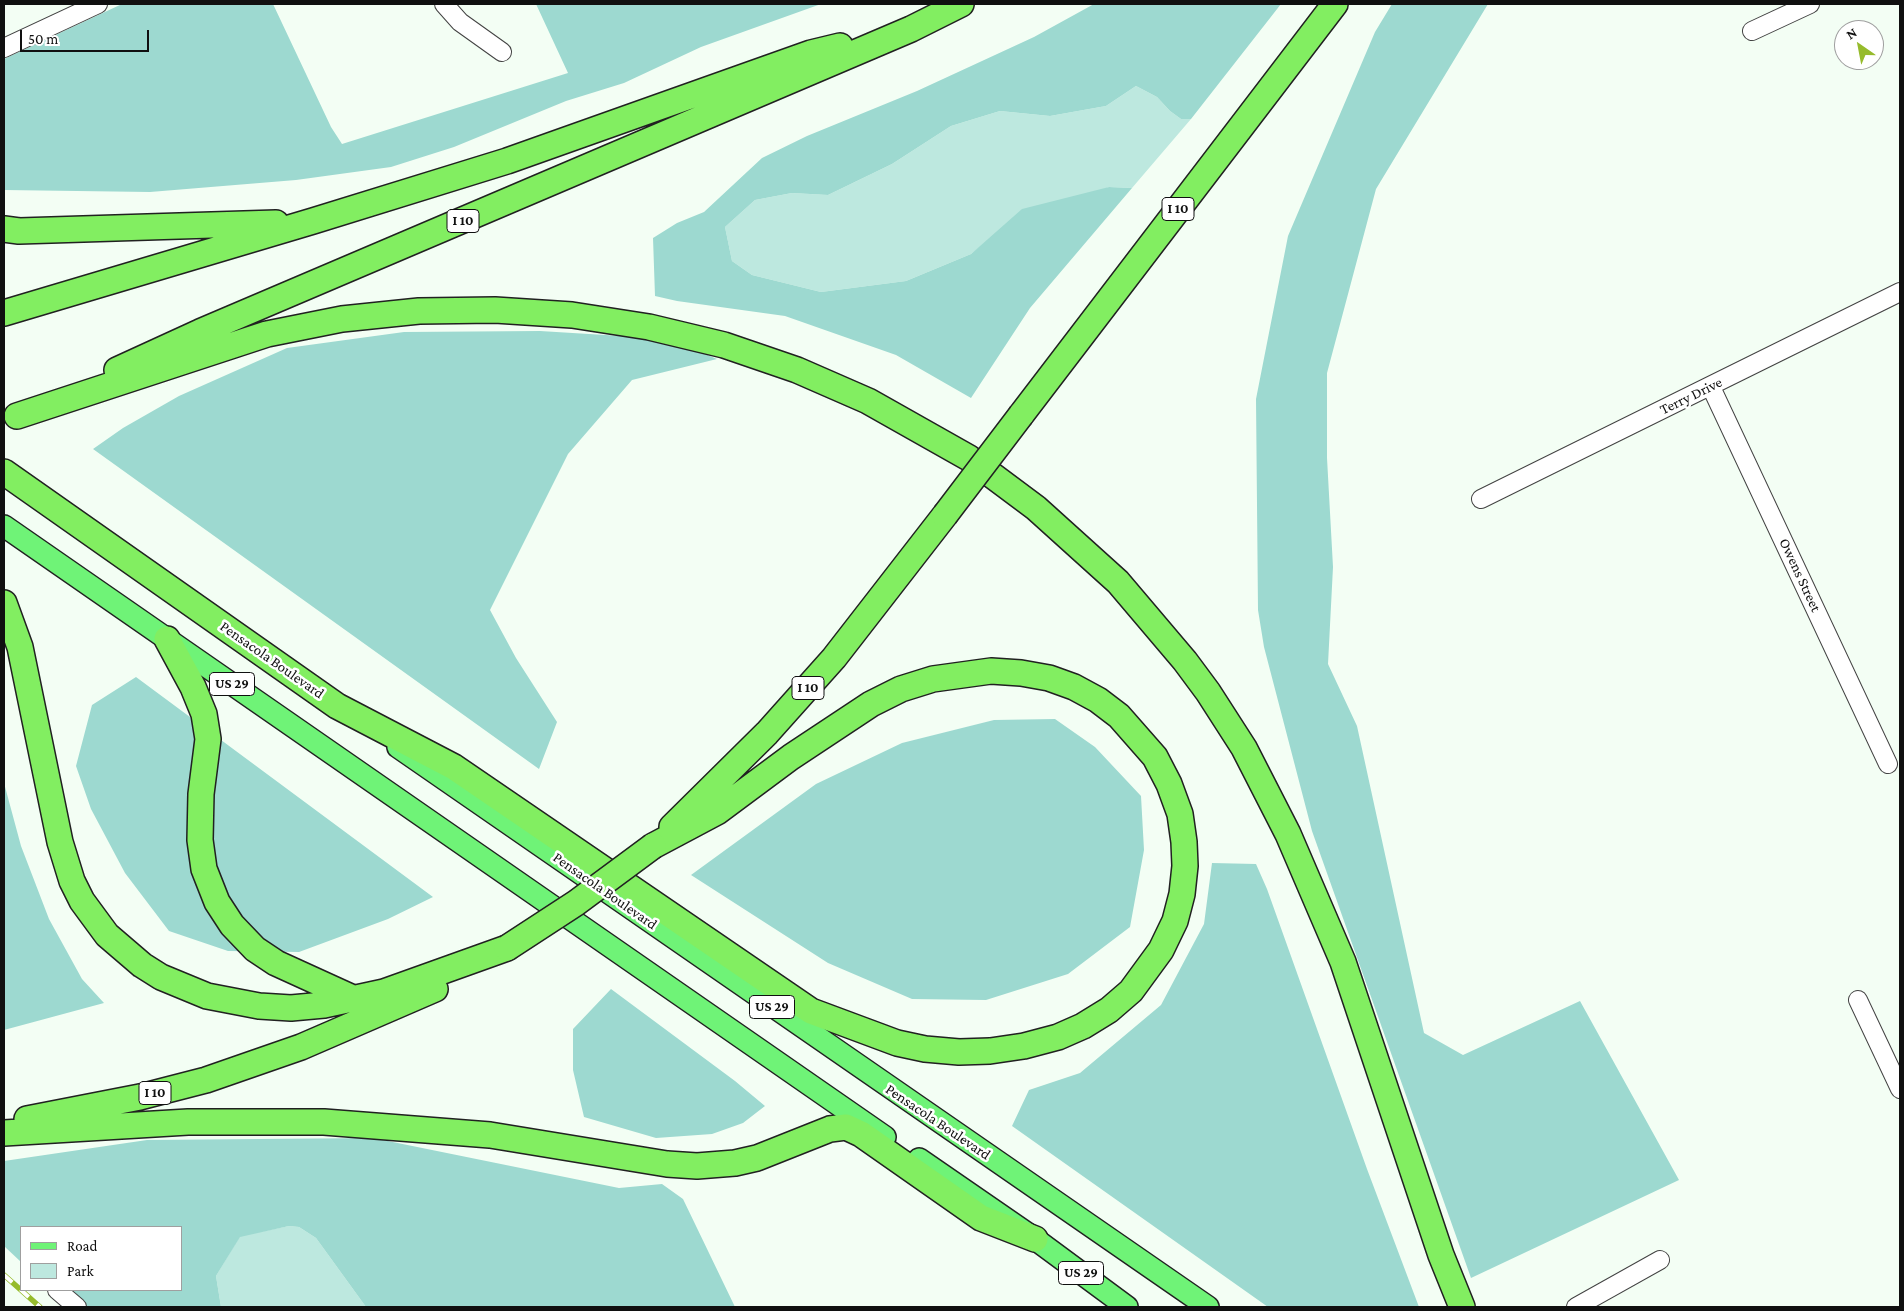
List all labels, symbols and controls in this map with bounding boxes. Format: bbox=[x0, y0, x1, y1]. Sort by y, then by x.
scale bar bbox=[22, 20, 151, 52]
north arrow bbox=[1834, 20, 1884, 70]
text: N bbox=[1843, 24, 1860, 43]
text: 50 m bbox=[28, 31, 58, 47]
road number: I 10 bbox=[1162, 198, 1194, 220]
road number: I 10 bbox=[447, 210, 479, 232]
street label: Terry Drive bbox=[1657, 373, 1725, 419]
street label: Owens Street bbox=[1775, 535, 1825, 615]
street label: Pensacola Boulevard bbox=[217, 617, 327, 703]
road number: US 29 bbox=[210, 672, 254, 696]
road number: I 10 bbox=[792, 676, 824, 700]
street label: Pensacola Boulevard bbox=[550, 848, 660, 934]
road number: US 29 bbox=[750, 996, 794, 1019]
street label: Pensacola Boulevard bbox=[882, 1080, 994, 1164]
road number: I 10 bbox=[139, 1082, 171, 1104]
legend bbox=[20, 1226, 182, 1291]
text: Road bbox=[67, 1238, 97, 1254]
road number: US 29 bbox=[1058, 1262, 1104, 1284]
text: Park bbox=[67, 1263, 94, 1279]

